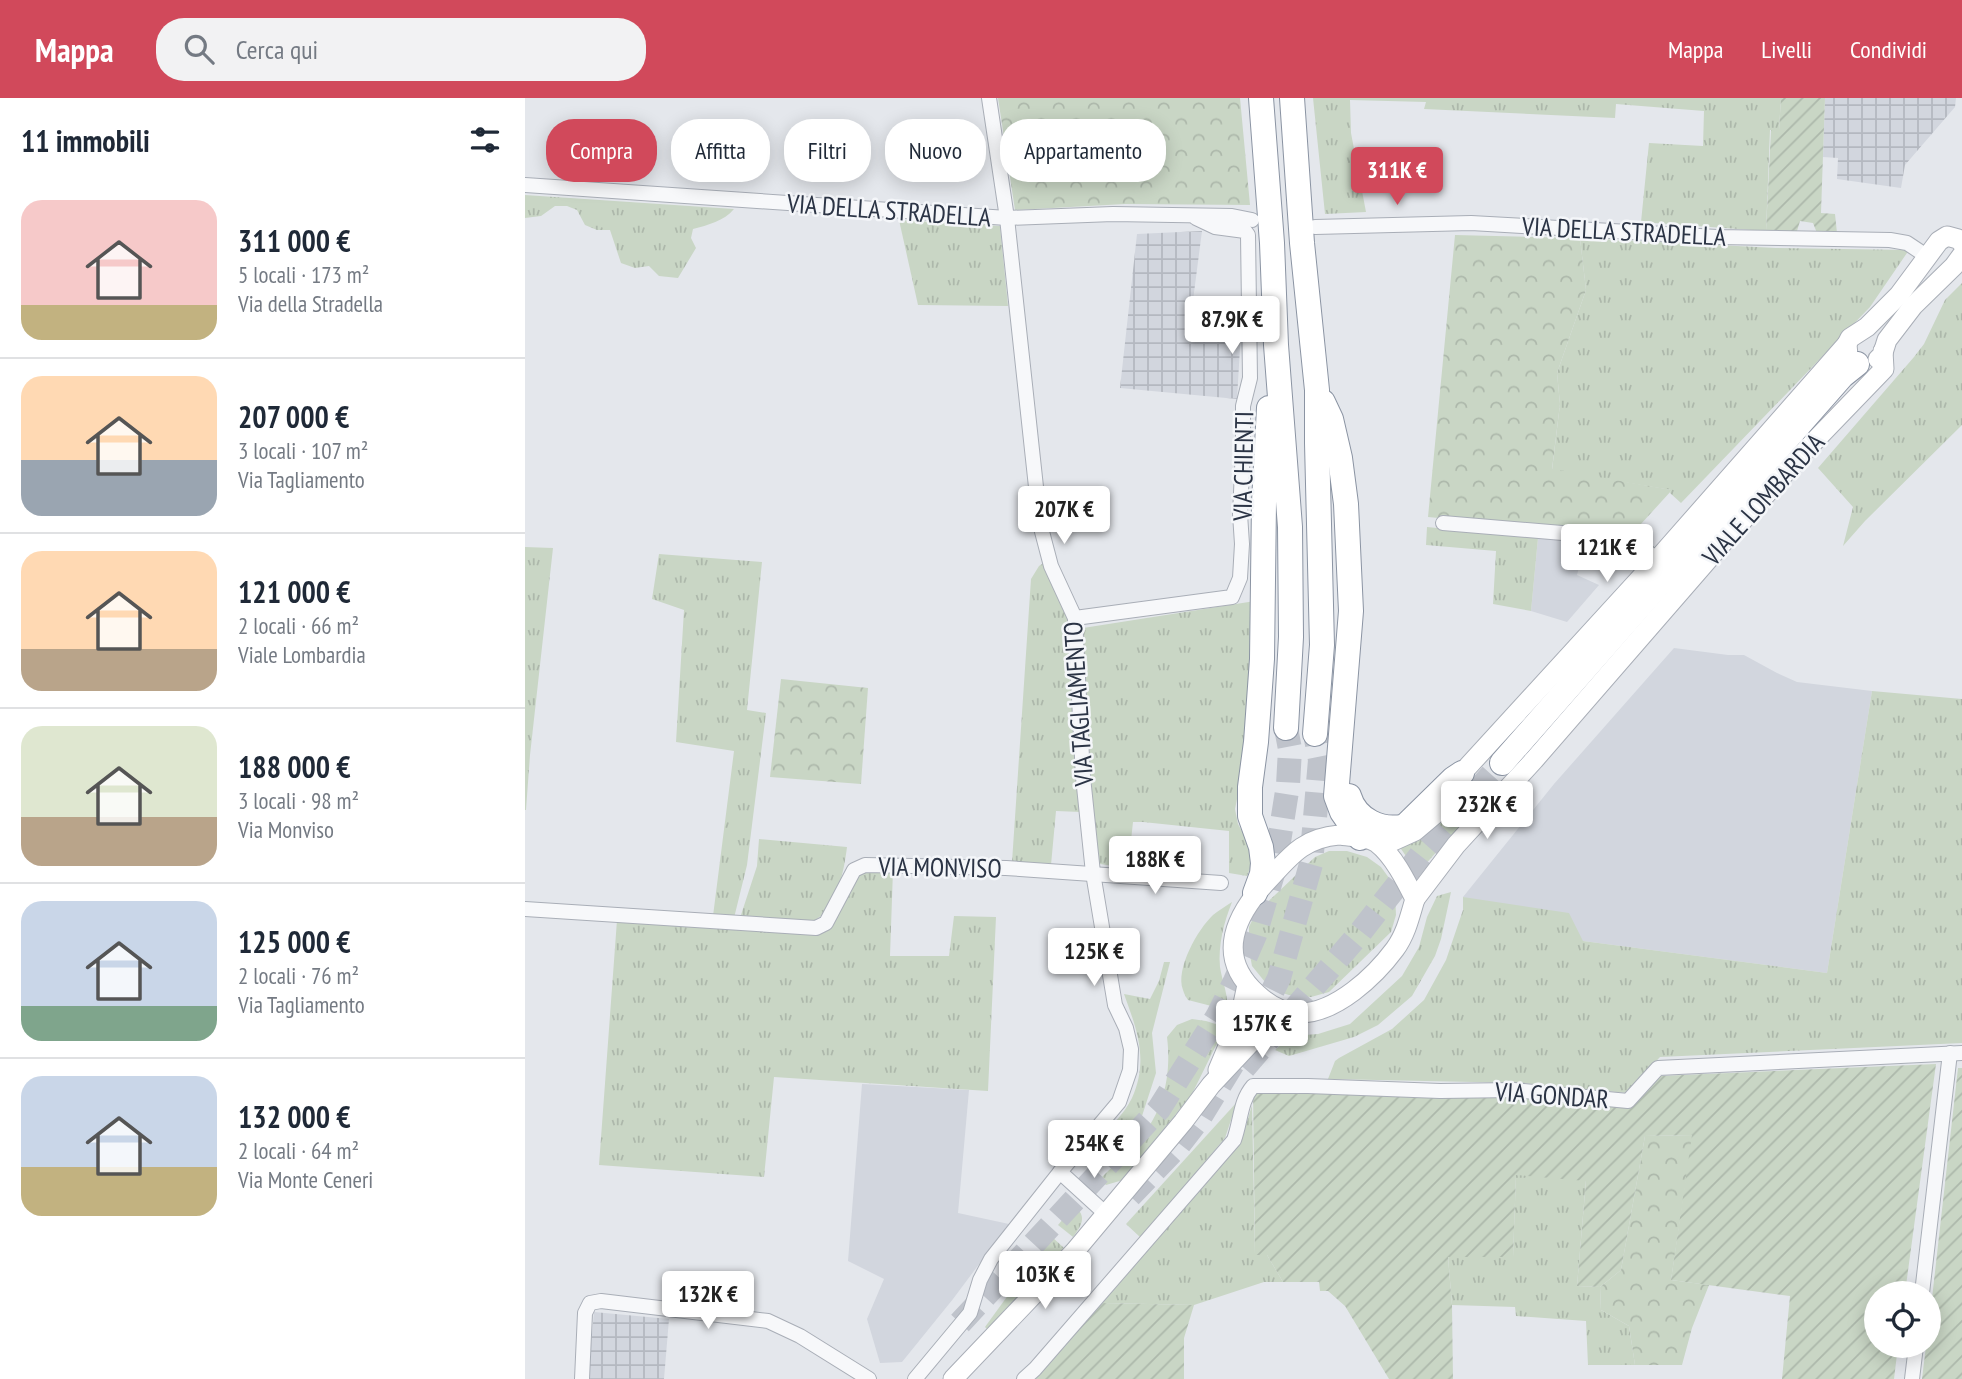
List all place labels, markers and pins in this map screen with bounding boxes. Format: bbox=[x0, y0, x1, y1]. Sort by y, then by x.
pin: 311K € bbox=[1340, 148, 1454, 207]
pin: 87.9K € bbox=[1167, 296, 1297, 356]
pin: 207K € bbox=[1007, 486, 1121, 546]
pin: 121K € bbox=[1550, 524, 1664, 584]
pin: 232K € bbox=[1430, 782, 1544, 841]
pin: 188K € bbox=[1098, 836, 1212, 896]
pin: 125K € bbox=[1037, 928, 1151, 988]
pin: 157K € bbox=[1205, 1000, 1319, 1060]
pin: 254K € bbox=[1037, 1121, 1151, 1180]
pin: 103K € bbox=[988, 1252, 1102, 1311]
pin: 132K € bbox=[651, 1272, 765, 1331]

